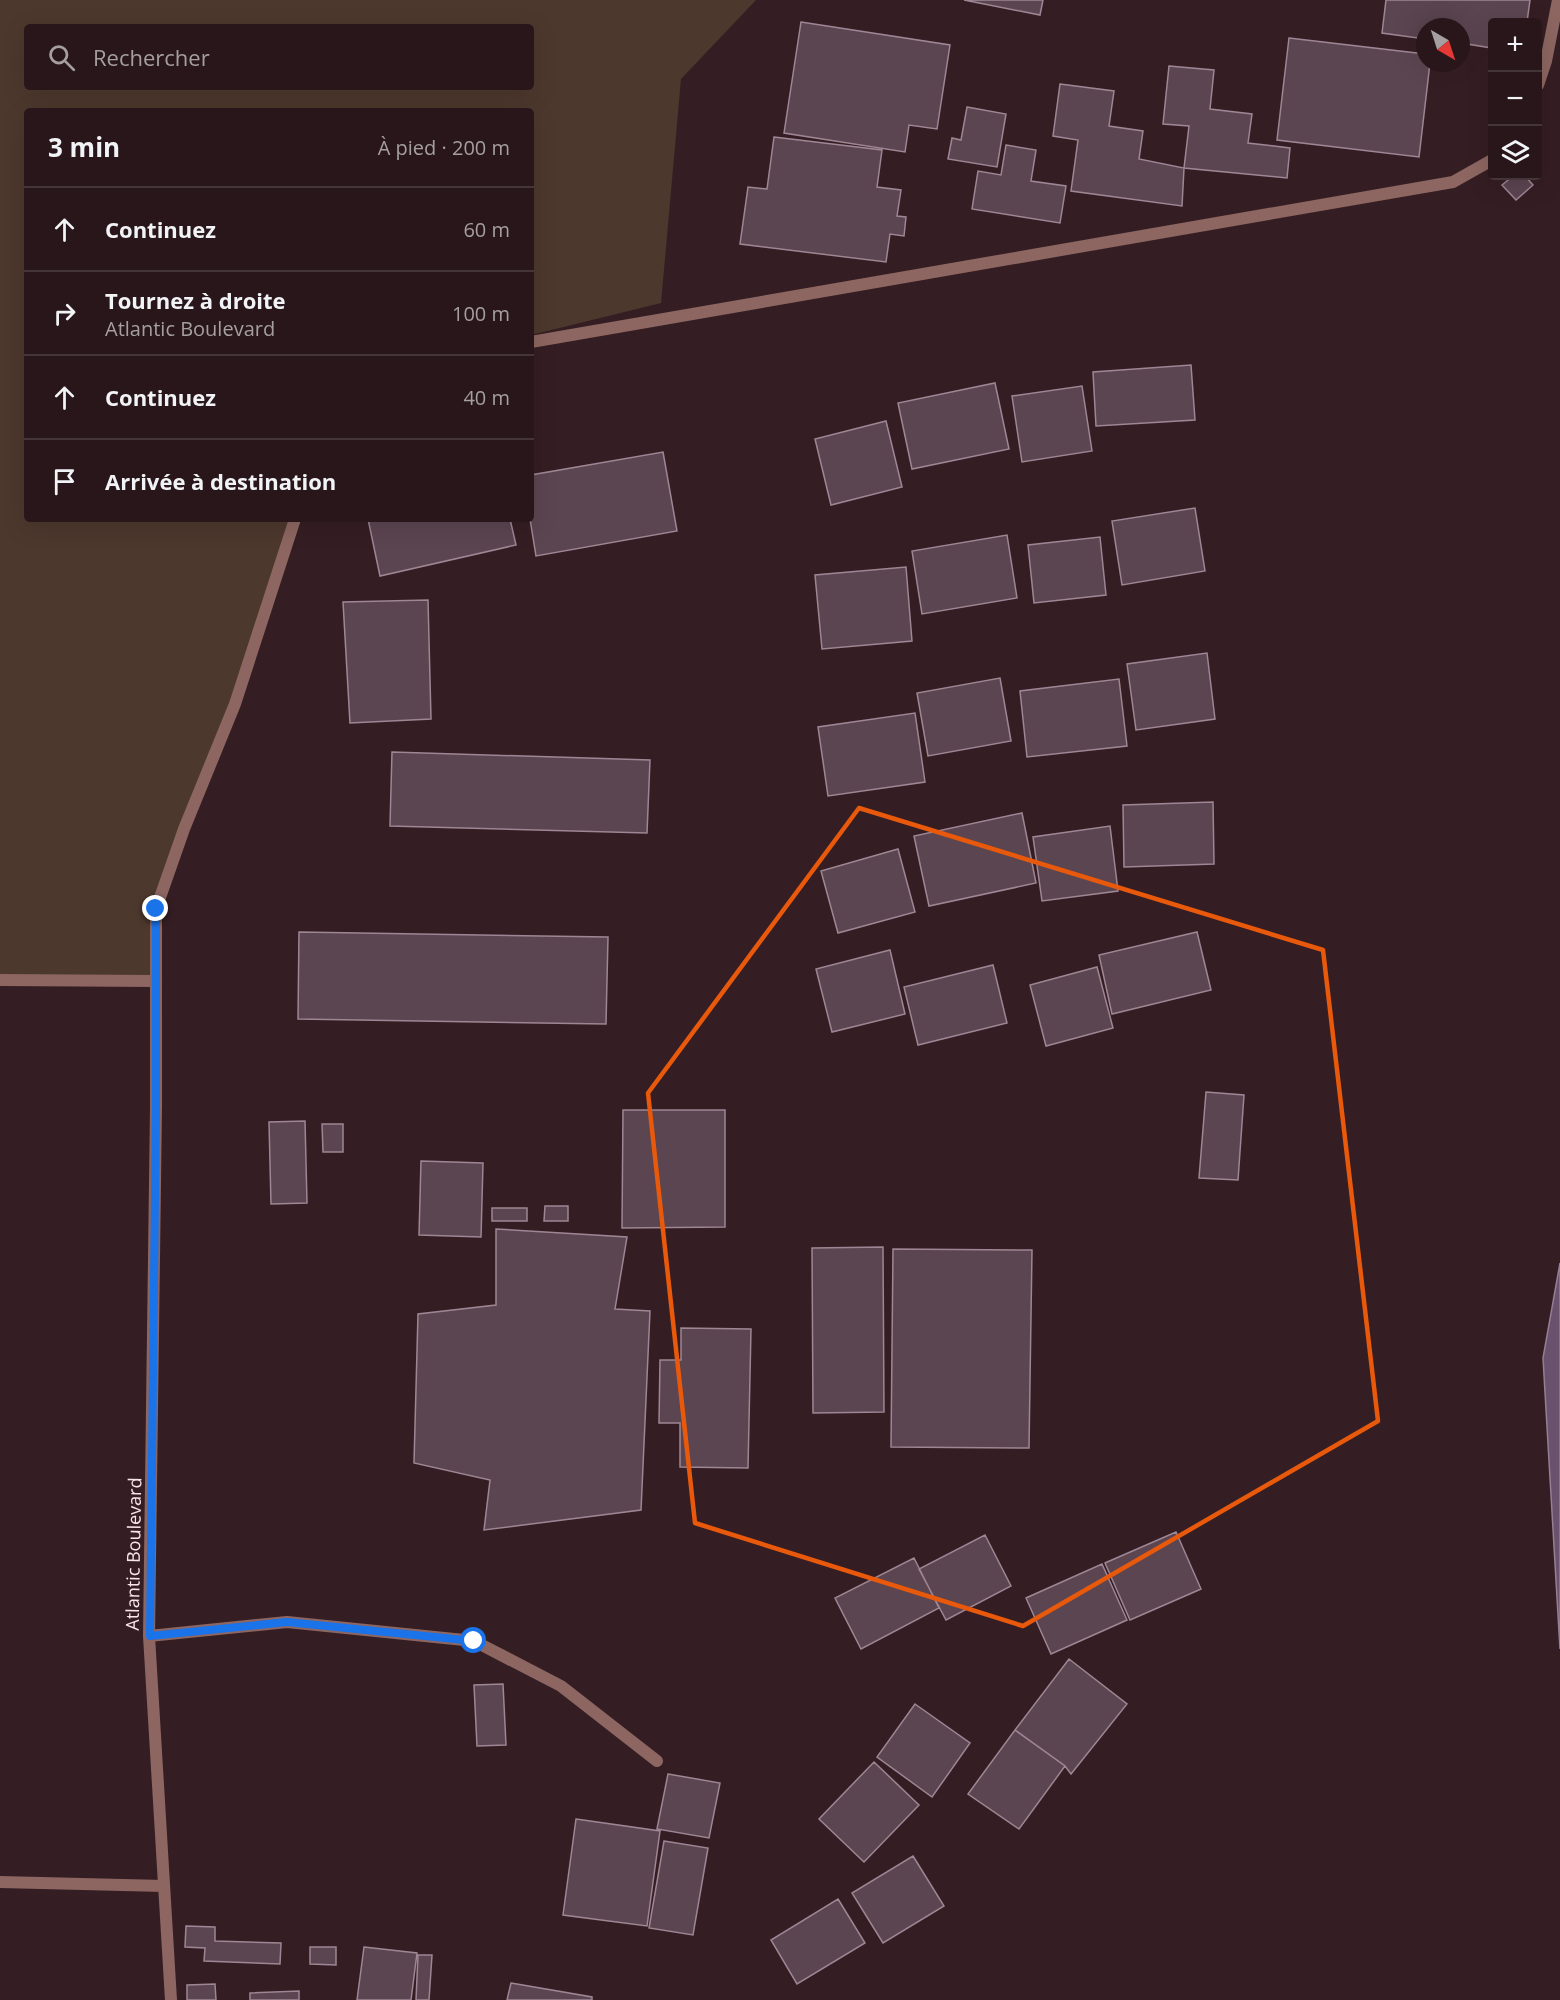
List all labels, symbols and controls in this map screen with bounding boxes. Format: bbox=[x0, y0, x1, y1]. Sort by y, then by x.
north arrow bbox=[1416, 18, 1470, 72]
map controls bbox=[1488, 18, 1542, 180]
button: + bbox=[1488, 18, 1542, 72]
search box bbox=[24, 24, 534, 90]
icon: search bbox=[45, 41, 78, 74]
text: Rechercher bbox=[93, 42, 210, 72]
button: − bbox=[1488, 72, 1542, 126]
button: layers bbox=[1488, 126, 1542, 180]
text: 3 min bbox=[48, 129, 120, 165]
text: À pied · 200 m bbox=[378, 134, 510, 161]
icon: ahead bbox=[48, 213, 81, 246]
text: Continuez bbox=[105, 214, 216, 244]
text: 60 m bbox=[463, 216, 510, 243]
text: Tournez à droite bbox=[105, 285, 286, 315]
icon: right bbox=[48, 297, 81, 330]
text: 100 m bbox=[452, 300, 510, 327]
text: Atlantic Boulevard bbox=[105, 315, 275, 342]
icon: ahead bbox=[48, 381, 81, 414]
text: Continuez bbox=[105, 382, 216, 412]
text: 40 m bbox=[463, 384, 510, 411]
icon: arrive bbox=[48, 465, 81, 498]
text: Arrivée à destination bbox=[105, 466, 336, 496]
route end bbox=[142, 895, 168, 921]
street label: Atlantic Boulevard bbox=[120, 1477, 146, 1631]
route start bbox=[460, 1627, 486, 1653]

